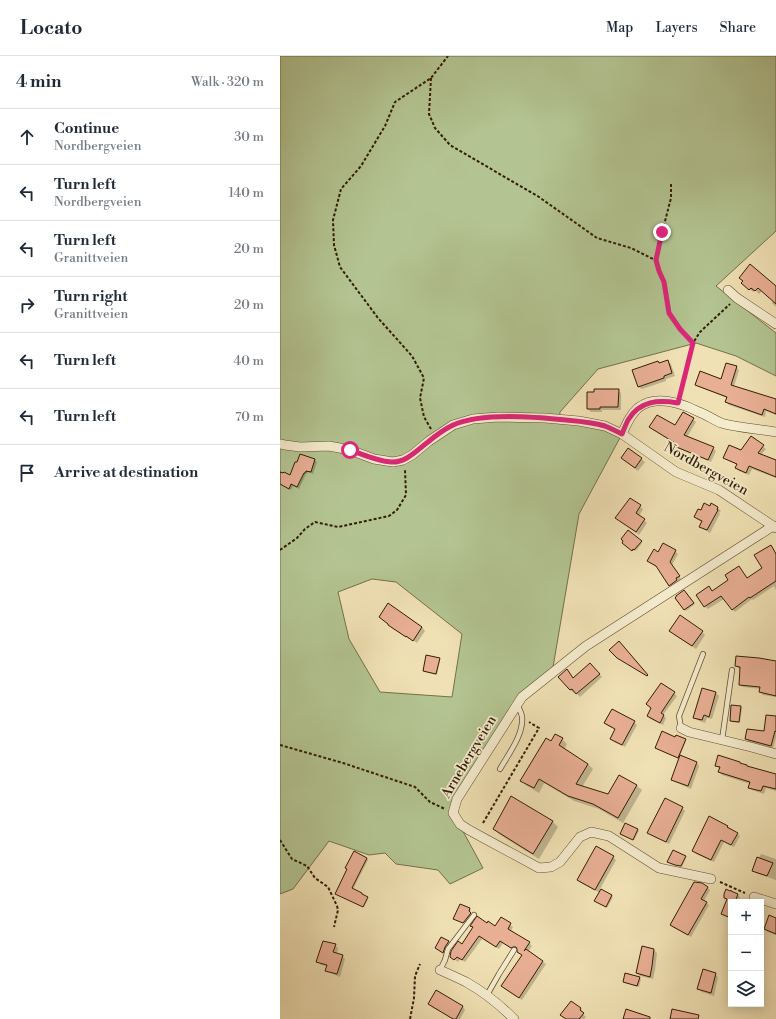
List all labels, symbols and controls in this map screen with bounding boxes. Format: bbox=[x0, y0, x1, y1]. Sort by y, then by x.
text: Locato bbox=[20, 16, 82, 40]
text: Map bbox=[606, 19, 633, 37]
text: Layers bbox=[655, 19, 698, 37]
text: Share bbox=[720, 19, 756, 37]
text: 4 min bbox=[16, 71, 61, 93]
text: Walk · 320 m bbox=[191, 74, 264, 90]
text: Continue bbox=[54, 119, 119, 138]
icon: ahead bbox=[16, 126, 38, 148]
text: 30 m bbox=[234, 129, 264, 145]
text: Nordbergveien bbox=[54, 138, 141, 154]
text: Turn left bbox=[54, 175, 116, 194]
icon: left bbox=[16, 182, 38, 204]
text: 140 m bbox=[228, 185, 264, 201]
text: Nordbergveien bbox=[54, 194, 141, 210]
route end bbox=[653, 223, 671, 241]
text: Turn left bbox=[54, 231, 116, 250]
icon: left bbox=[16, 238, 38, 260]
text: 20 m bbox=[234, 241, 264, 257]
text: Granittveien bbox=[54, 250, 128, 266]
text: Turn right bbox=[54, 287, 128, 306]
icon: right bbox=[16, 294, 38, 316]
text: 20 m bbox=[234, 297, 264, 313]
text: Granittveien bbox=[54, 306, 128, 322]
icon: left bbox=[16, 350, 38, 372]
text: Turn left bbox=[54, 351, 116, 370]
text: 40 m bbox=[234, 353, 264, 369]
icon: left bbox=[16, 406, 38, 428]
text: Turn left bbox=[54, 407, 116, 426]
text: 70 m bbox=[235, 409, 264, 425]
street label: Nordbergveien bbox=[660, 438, 752, 500]
route start bbox=[341, 441, 359, 459]
icon: arrive bbox=[16, 462, 38, 484]
text: Arrive at destination bbox=[54, 463, 198, 482]
street label: Arnebergveien bbox=[437, 712, 501, 803]
map controls bbox=[728, 899, 764, 1007]
button: + bbox=[728, 899, 764, 935]
button: − bbox=[728, 935, 764, 971]
button: layers bbox=[728, 971, 764, 1007]

